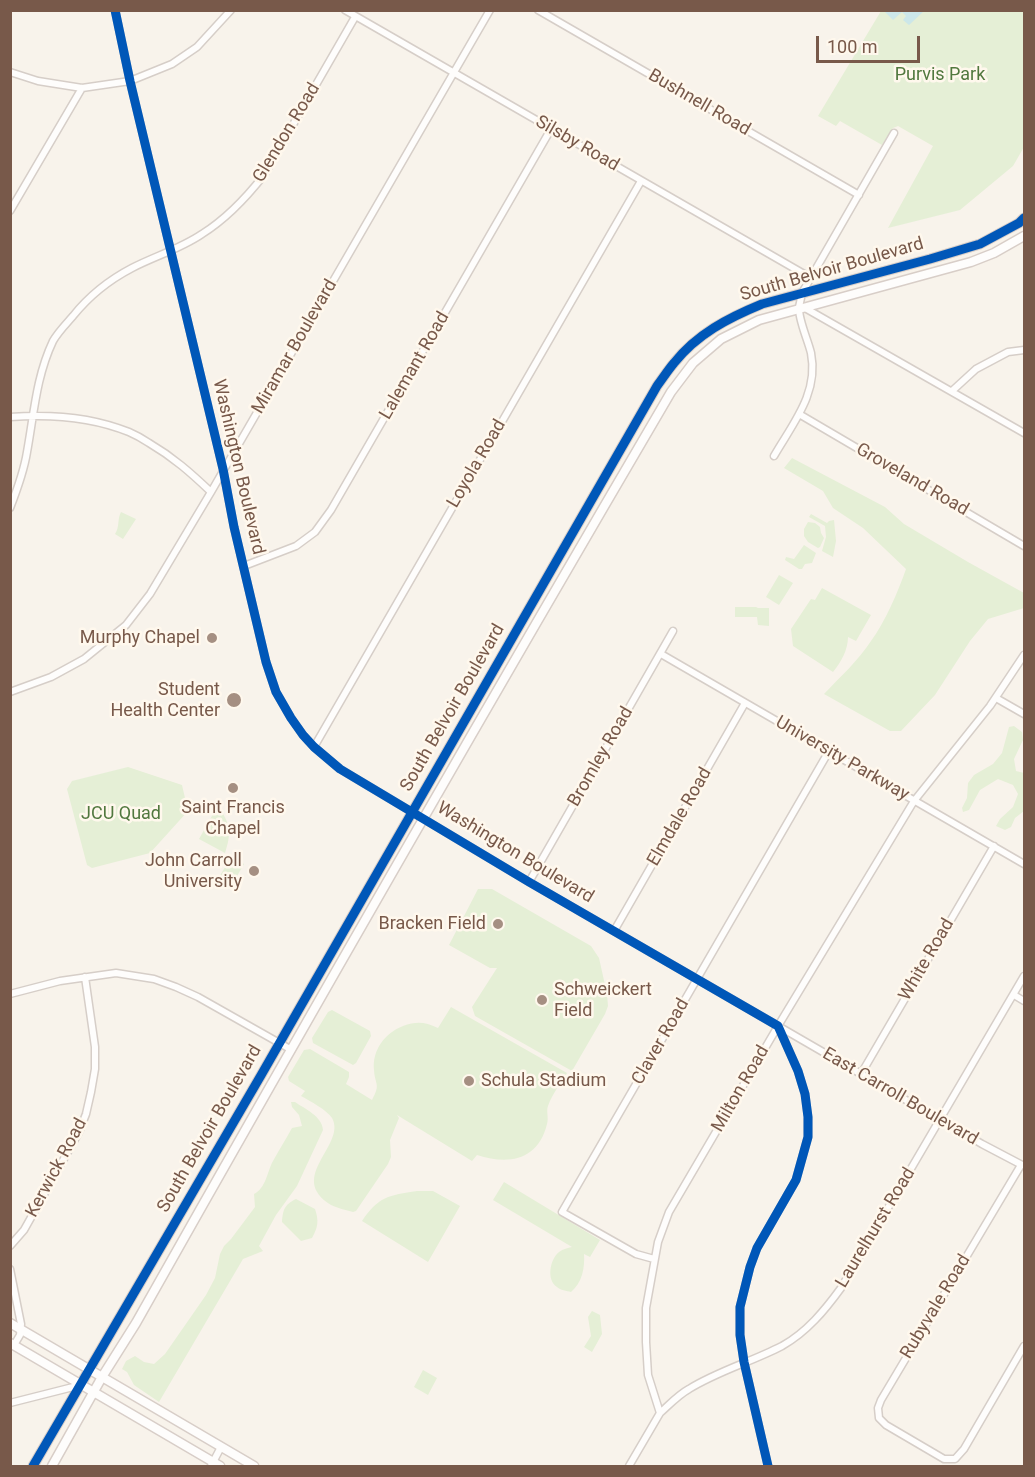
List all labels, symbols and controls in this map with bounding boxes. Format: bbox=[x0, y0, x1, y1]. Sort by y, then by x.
scale bar bbox=[819, 24, 922, 62]
text: 100 m bbox=[827, 36, 878, 57]
park label: Purvis Park bbox=[895, 64, 985, 86]
street label: Bushnell Road bbox=[644, 65, 754, 141]
street label: Glendon Road bbox=[249, 79, 325, 187]
street label: Silsby Road bbox=[531, 111, 623, 177]
street label: South Belvoir Boulevard bbox=[738, 233, 926, 307]
street label: Miramar Boulevard bbox=[248, 276, 342, 418]
street label: Lalemant Road bbox=[376, 308, 454, 424]
street label: Washington Boulevard bbox=[207, 377, 269, 557]
street label: Loyola Road bbox=[443, 416, 511, 512]
street label: Groveland Road bbox=[852, 439, 972, 521]
street label: South Belvoir Boulevard bbox=[396, 620, 510, 796]
place label: Murphy Chapel bbox=[80, 627, 200, 649]
marker: Murphy Chapel bbox=[205, 631, 219, 645]
place label: Student Health Center bbox=[110, 679, 220, 722]
marker: Student Health Center bbox=[225, 691, 243, 709]
street label: Bromley Road bbox=[564, 703, 638, 811]
street label: University Parkway bbox=[771, 712, 913, 806]
street label: Elmdale Road bbox=[643, 764, 717, 870]
marker: Saint Francis Chapel bbox=[226, 781, 240, 795]
place label: Saint Francis Chapel bbox=[181, 797, 285, 840]
street label: Washington Boulevard bbox=[433, 798, 597, 908]
park label: JCU Quad bbox=[81, 803, 161, 825]
place label: John Carroll University bbox=[145, 850, 242, 892]
marker: John Carroll University bbox=[247, 864, 261, 878]
place label: Bracken Field bbox=[379, 913, 486, 935]
street label: White Road bbox=[895, 915, 959, 1005]
marker: Bracken Field bbox=[491, 917, 505, 931]
place label: Schweickert Field bbox=[554, 979, 652, 1022]
marker: Schweickert Field bbox=[535, 993, 549, 1007]
street label: Claver Road bbox=[628, 995, 694, 1089]
street label: South Belvoir Boulevard bbox=[153, 1041, 267, 1217]
street label: Milton Road bbox=[708, 1042, 774, 1136]
street label: East Carroll Boulevard bbox=[818, 1044, 982, 1150]
place label: Schula Stadium bbox=[481, 1070, 606, 1092]
marker: Schula Stadium bbox=[462, 1074, 476, 1088]
street label: Kerwick Road bbox=[22, 1115, 92, 1221]
street label: Laurelhurst Road bbox=[832, 1164, 920, 1292]
street label: Rubyvale Road bbox=[896, 1251, 976, 1363]

